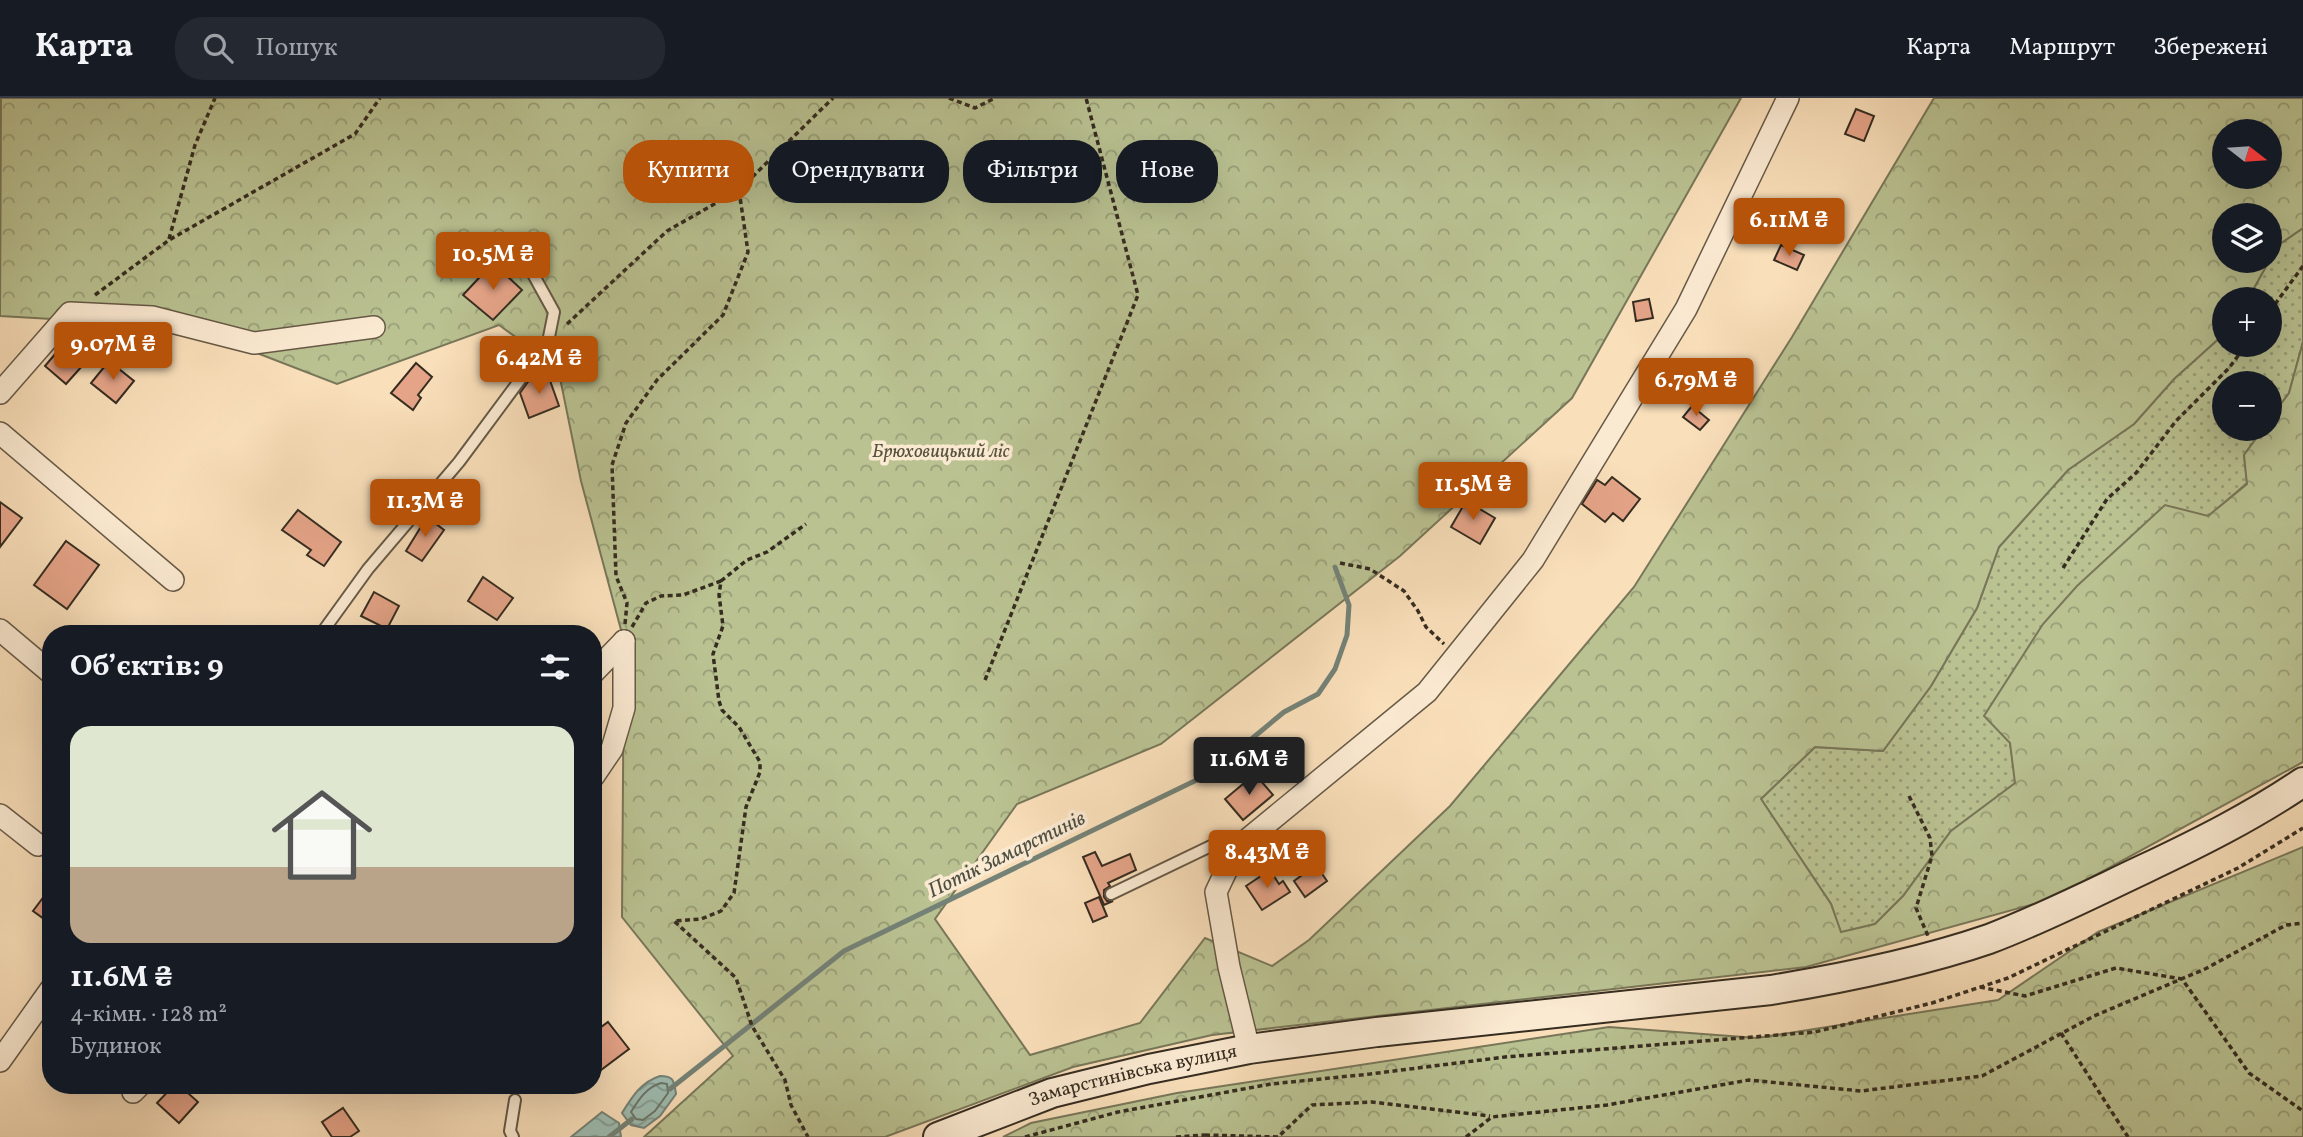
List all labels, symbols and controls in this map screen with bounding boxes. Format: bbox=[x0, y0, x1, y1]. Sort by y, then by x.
search box bbox=[175, 17, 665, 80]
text: Карта bbox=[35, 25, 133, 71]
icon: search bbox=[199, 29, 237, 67]
text: Пошук bbox=[255, 30, 338, 66]
text: Карта bbox=[1906, 31, 1971, 65]
text: Маршрут bbox=[2009, 31, 2115, 65]
text: Збережені bbox=[2153, 31, 2268, 65]
north arrow bbox=[2212, 119, 2282, 189]
map controls bbox=[2212, 119, 2282, 441]
chip: Купити bbox=[623, 140, 754, 203]
chip: Орендувати bbox=[768, 140, 949, 203]
chip: Фільтри bbox=[963, 140, 1102, 203]
chip: Нове bbox=[1116, 140, 1218, 203]
pin: 6.11M ₴ bbox=[1724, 198, 1854, 258]
button: layers bbox=[2212, 203, 2282, 273]
text: 6.11M ₴ bbox=[1750, 205, 1828, 237]
pin: 10.5M ₴ bbox=[428, 232, 558, 292]
text: 10.5M ₴ bbox=[452, 239, 534, 271]
button: + bbox=[2212, 287, 2282, 357]
pin: 9.07M ₴ bbox=[48, 322, 178, 382]
text: 9.07M ₴ bbox=[70, 329, 156, 361]
pin: 6.42M ₴ bbox=[474, 336, 604, 396]
text: 6.42M ₴ bbox=[496, 343, 582, 375]
pin: 6.79M ₴ bbox=[1631, 358, 1761, 418]
text: 6.79M ₴ bbox=[1655, 365, 1737, 397]
button: − bbox=[2212, 371, 2282, 441]
park label: Брюховицький ліс bbox=[872, 439, 1010, 465]
pin: 11.5M ₴ bbox=[1408, 462, 1538, 522]
text: 11.5M ₴ bbox=[1434, 469, 1512, 501]
pin: 11.3M ₴ bbox=[360, 480, 490, 539]
text: 11.3M ₴ bbox=[386, 486, 464, 518]
text: Об’єктів: 9 bbox=[70, 646, 224, 688]
icon: filters bbox=[536, 648, 574, 686]
pin: 11.6M ₴ bbox=[1184, 738, 1314, 797]
text: 11.6M ₴ bbox=[1210, 744, 1288, 776]
icon: home bbox=[259, 772, 385, 898]
water label: Потік Замарстинів bbox=[923, 804, 1091, 906]
pin: 8.43M ₴ bbox=[1202, 830, 1332, 890]
text: 8.43M ₴ bbox=[1225, 837, 1309, 869]
text: 11.6M ₴ bbox=[70, 957, 173, 999]
text: 4-кімн. · 128 m² bbox=[70, 999, 227, 1031]
text: Будинок bbox=[70, 1031, 161, 1063]
street label: Замарстинівська вулиця bbox=[1025, 1039, 1239, 1114]

